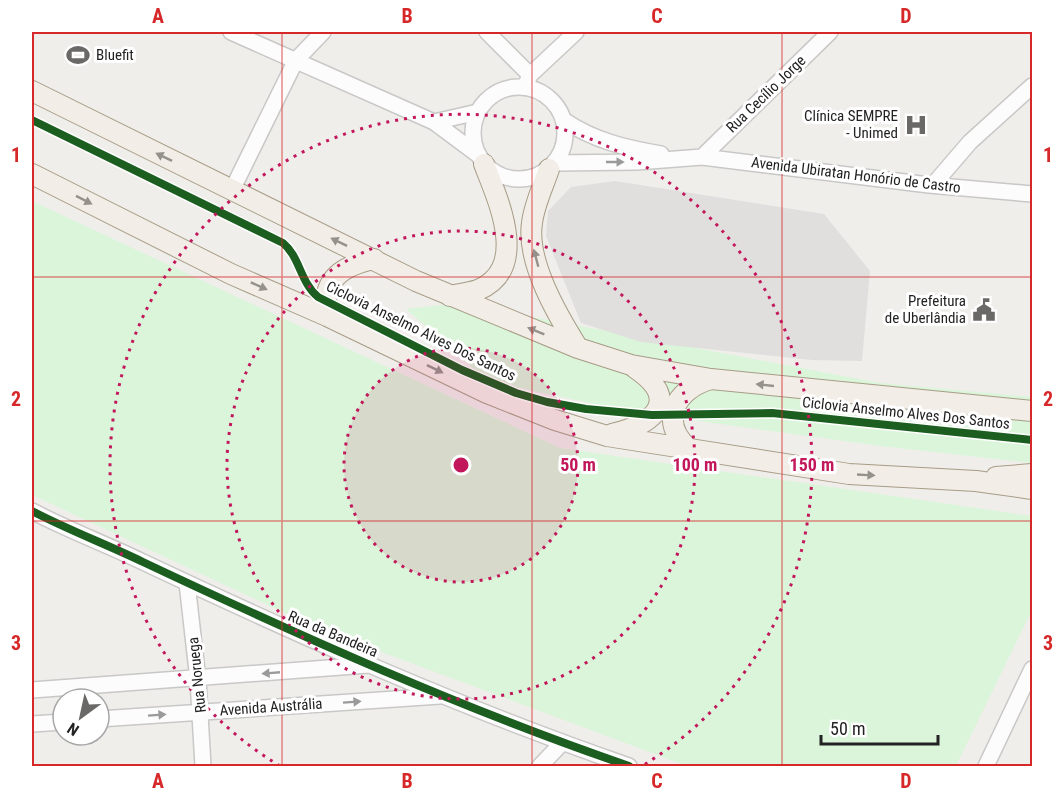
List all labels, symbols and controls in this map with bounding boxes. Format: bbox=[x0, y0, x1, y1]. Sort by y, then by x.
text: A bbox=[152, 4, 164, 28]
text: B bbox=[401, 4, 413, 28]
text: C bbox=[651, 4, 663, 28]
text: D bbox=[900, 4, 912, 28]
sports icon: Bluefit bbox=[65, 42, 91, 68]
place label: Bluefit bbox=[96, 46, 134, 64]
street label: Rua Cecílio Jorge bbox=[723, 52, 809, 136]
place label: Clínica SEMPRE - Unimed bbox=[804, 107, 898, 142]
hospital icon: Clínica SEMPRE - Unimed bbox=[903, 112, 929, 138]
text: 1 bbox=[11, 143, 21, 167]
text: 1 bbox=[1043, 143, 1053, 167]
one-way arrow bbox=[155, 152, 172, 161]
street label: Avenida Ubiratan Honório de Castro bbox=[750, 153, 962, 197]
one-way arrow bbox=[605, 157, 624, 167]
one-way arrow bbox=[75, 195, 92, 205]
one-way arrow bbox=[330, 238, 347, 247]
one-way arrow bbox=[531, 248, 540, 266]
street label: Ciclovia Anselmo Alves Dos Santos bbox=[323, 277, 519, 385]
one-way arrow bbox=[250, 281, 268, 291]
place label: Prefeitura de Uberlândia bbox=[885, 292, 966, 327]
public building icon: Prefeitura de Uberlândia bbox=[971, 297, 997, 323]
one-way arrow bbox=[527, 326, 545, 335]
one-way arrow bbox=[427, 364, 444, 373]
one-way arrow bbox=[756, 380, 775, 390]
text: 2 bbox=[11, 387, 21, 411]
text: 2 bbox=[1043, 387, 1053, 411]
street label: Ciclovia Anselmo Alves Dos Santos bbox=[801, 393, 1011, 433]
text: 50 m bbox=[560, 454, 596, 475]
text: 100 m bbox=[673, 454, 717, 475]
text: 150 m bbox=[790, 454, 834, 475]
centre of rings bbox=[451, 455, 471, 475]
one-way arrow bbox=[857, 470, 876, 479]
street label: Rua da Bandeira bbox=[285, 607, 381, 661]
text: 3 bbox=[11, 631, 21, 655]
text: 3 bbox=[1043, 631, 1053, 655]
street label: Rua Noruega bbox=[184, 636, 210, 714]
one-way arrow bbox=[262, 669, 281, 678]
north arrow bbox=[51, 687, 111, 747]
street label: Avenida Austrália bbox=[219, 694, 323, 720]
one-way arrow bbox=[342, 697, 361, 707]
scale bar bbox=[821, 708, 938, 746]
one-way arrow bbox=[148, 710, 167, 719]
text: 50 m bbox=[830, 718, 865, 739]
text: N bbox=[64, 719, 82, 740]
text: A bbox=[152, 769, 164, 793]
text: B bbox=[401, 769, 413, 793]
text: C bbox=[651, 769, 663, 793]
text: D bbox=[900, 769, 912, 793]

